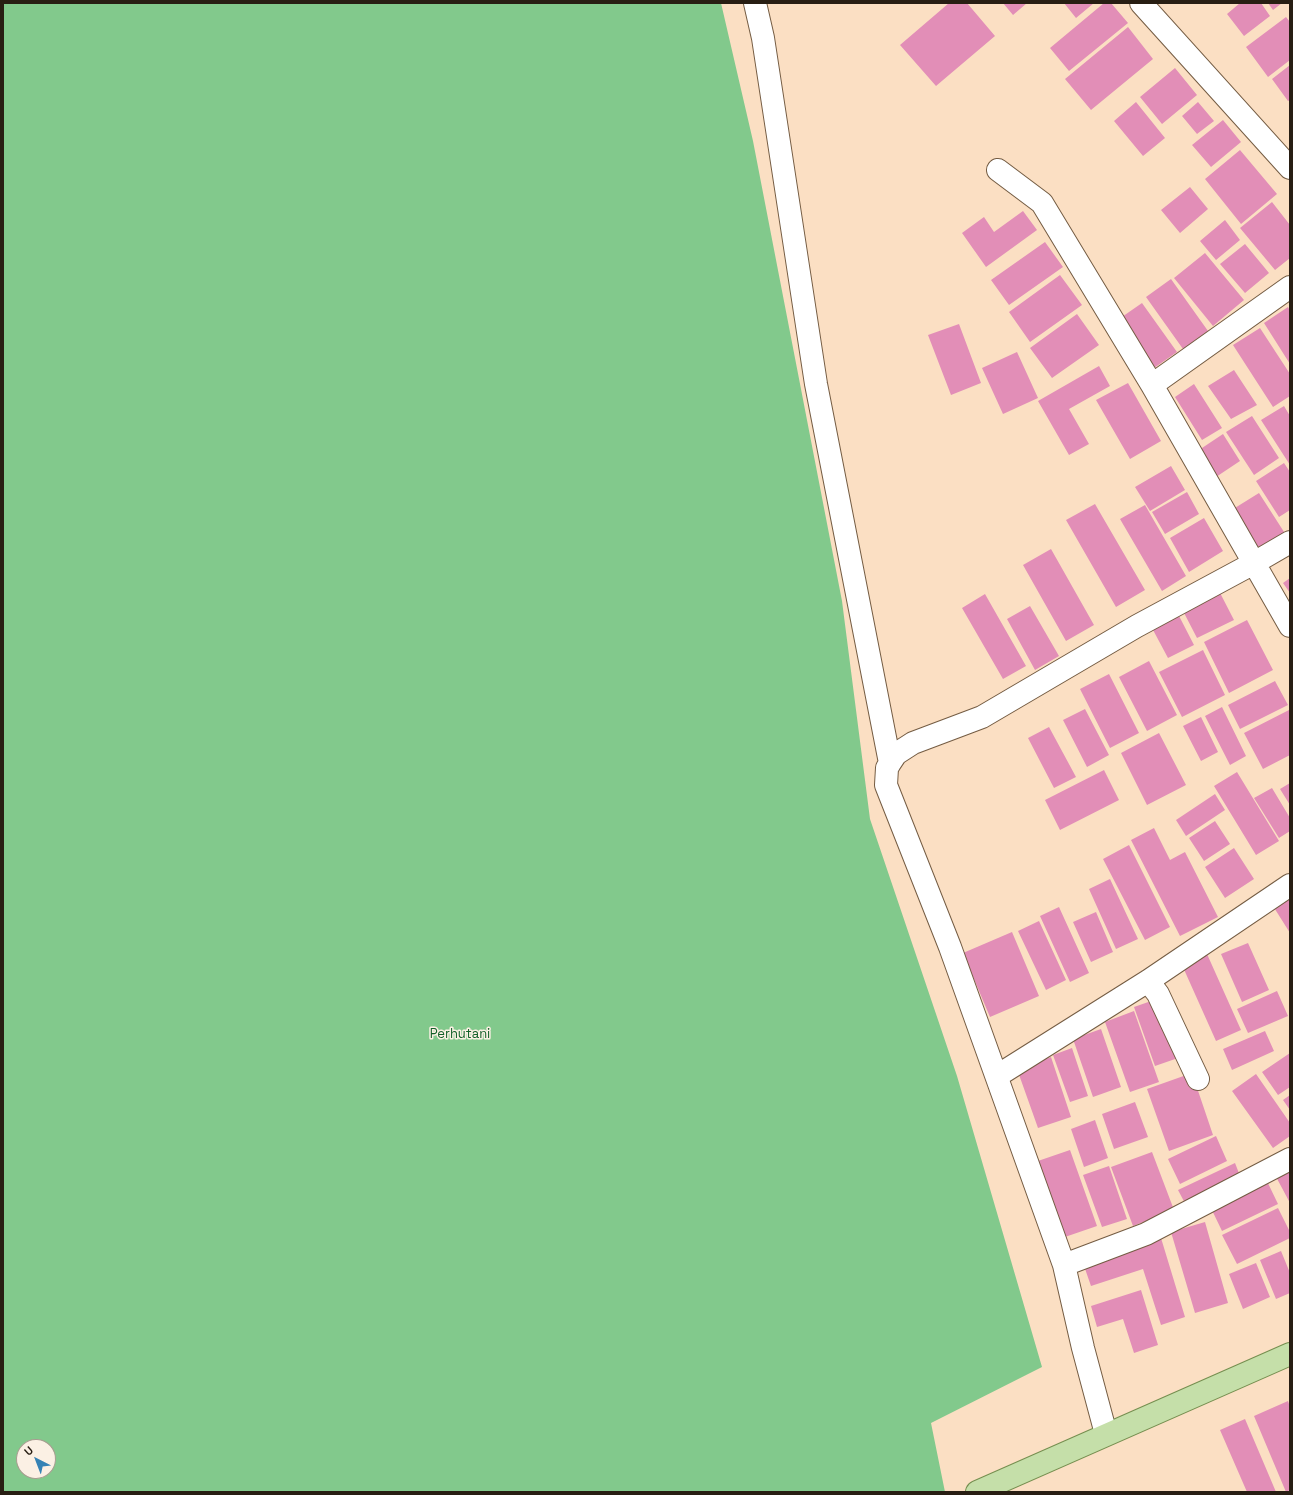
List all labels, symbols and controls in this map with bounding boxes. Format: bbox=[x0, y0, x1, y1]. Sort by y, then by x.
park label: Perhutani bbox=[430, 1026, 490, 1042]
north arrow bbox=[16, 1439, 56, 1479]
text: U bbox=[21, 1443, 36, 1459]

